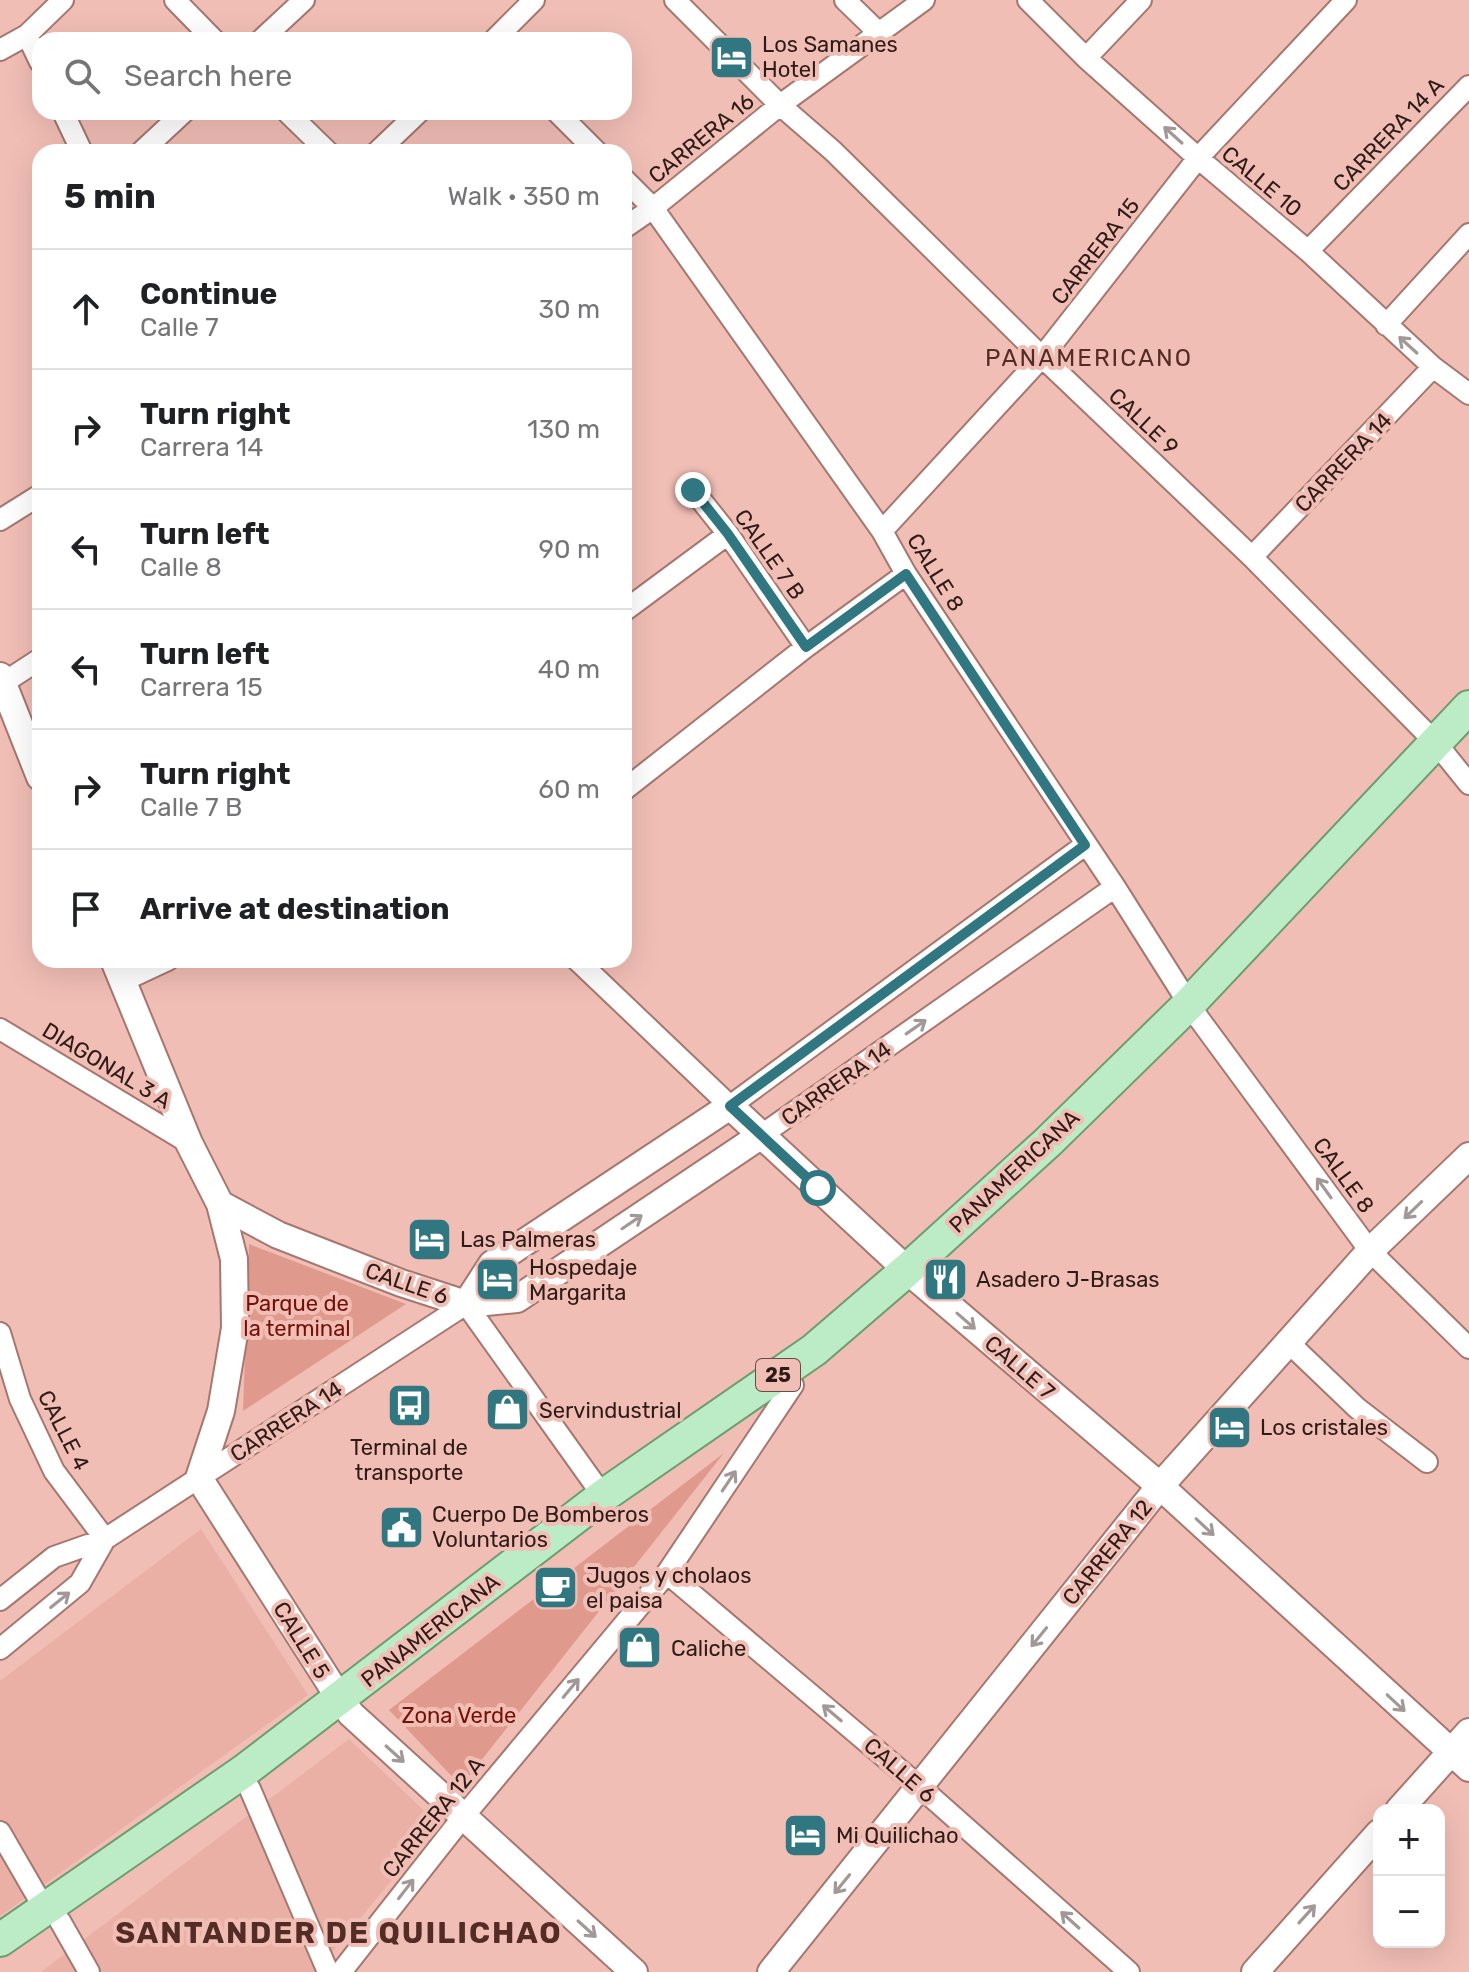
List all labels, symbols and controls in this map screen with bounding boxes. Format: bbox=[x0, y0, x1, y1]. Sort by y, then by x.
place label: Los Samanes Hotel bbox=[762, 31, 898, 83]
search box bbox=[32, 32, 632, 120]
hotel icon: Los Samanes Hotel bbox=[707, 33, 755, 81]
icon: search bbox=[60, 54, 104, 98]
text: Search here bbox=[124, 58, 292, 94]
street label: CARRERA 14 A bbox=[1327, 72, 1450, 197]
street label: CARRERA 16 bbox=[643, 88, 760, 189]
one-way arrow bbox=[1163, 126, 1183, 144]
street label: CALLE 10 bbox=[1216, 140, 1307, 223]
text: 5 min bbox=[64, 176, 156, 217]
text: Walk · 350 m bbox=[448, 181, 600, 212]
street label: CARRERA 15 bbox=[1045, 193, 1145, 310]
text: Continue bbox=[140, 276, 277, 312]
icon: ahead bbox=[64, 287, 108, 331]
text: 30 m bbox=[538, 294, 600, 325]
text: Calle 7 bbox=[140, 312, 219, 343]
one-way arrow bbox=[1399, 336, 1419, 354]
district label: PANAMERICANO bbox=[985, 344, 1193, 372]
street label: CALLE 9 bbox=[1103, 382, 1184, 460]
text: Turn right bbox=[140, 396, 291, 432]
icon: right bbox=[64, 407, 108, 451]
street label: CARRERA 14 bbox=[1289, 407, 1398, 518]
text: 130 m bbox=[527, 414, 600, 445]
text: Carrera 14 bbox=[140, 432, 263, 463]
route end bbox=[675, 472, 711, 508]
street label: CALLE 7 B bbox=[729, 504, 811, 605]
text: Turn left bbox=[140, 516, 270, 552]
icon: left bbox=[64, 527, 108, 571]
street label: CALLE 8 bbox=[901, 528, 970, 616]
text: 90 m bbox=[539, 534, 600, 565]
text: Calle 8 bbox=[140, 552, 222, 583]
text: Turn left bbox=[140, 636, 270, 672]
icon: left bbox=[64, 647, 108, 691]
text: 40 m bbox=[538, 654, 600, 685]
text: Carrera 15 bbox=[140, 672, 263, 703]
text: Turn right bbox=[140, 756, 291, 792]
icon: right bbox=[64, 767, 108, 811]
text: 60 m bbox=[538, 774, 600, 805]
text: Calle 7 B bbox=[140, 792, 242, 823]
icon: arrive bbox=[64, 887, 108, 931]
text: Arrive at destination bbox=[140, 891, 450, 927]
street label: DIAGONAL 3 A bbox=[37, 1016, 176, 1115]
one-way arrow bbox=[905, 1019, 926, 1036]
street label: CARRERA 14 bbox=[776, 1036, 897, 1131]
street label: PANAMERICANA bbox=[944, 1104, 1085, 1239]
street label: CALLE 8 bbox=[1307, 1132, 1380, 1218]
route start bbox=[800, 1170, 836, 1206]
one-way arrow bbox=[1315, 1178, 1332, 1199]
one-way arrow bbox=[1403, 1200, 1423, 1219]
one-way arrow bbox=[621, 1214, 643, 1230]
hotel icon: Las Palmeras bbox=[405, 1215, 453, 1263]
place label: Las Palmeras bbox=[460, 1226, 596, 1253]
place label: Hospedaje Margarita bbox=[529, 1254, 637, 1306]
restaurant icon: Asadero J-Brasas bbox=[921, 1255, 969, 1303]
hotel icon: Hospedaje Margarita bbox=[474, 1256, 522, 1304]
street label: CALLE 6 bbox=[362, 1257, 452, 1310]
place label: Asadero J-Brasas bbox=[976, 1266, 1160, 1293]
park label: Parque de la terminal bbox=[243, 1290, 351, 1342]
one-way arrow bbox=[955, 1311, 975, 1329]
street label: CALLE 7 bbox=[979, 1330, 1060, 1405]
road number: 25 bbox=[756, 1359, 800, 1391]
street label: CARRERA 14 bbox=[225, 1375, 347, 1468]
bus stop icon: Terminal de transporte bbox=[385, 1382, 433, 1430]
street label: CALLE 4 bbox=[32, 1386, 95, 1475]
shop icon: Servindustrial bbox=[484, 1386, 532, 1434]
place label: Servindustrial bbox=[539, 1397, 682, 1424]
hotel icon: Los cristales bbox=[1205, 1403, 1253, 1451]
place label: Los cristales bbox=[1260, 1414, 1388, 1441]
place label: Terminal de transporte bbox=[350, 1434, 468, 1486]
one-way arrow bbox=[720, 1471, 737, 1493]
street label: CARRERA 12 bbox=[1057, 1494, 1158, 1610]
place label: Cuerpo De Bomberos Voluntarios bbox=[432, 1501, 649, 1553]
public building icon: Cuerpo De Bomberos Voluntarios bbox=[377, 1503, 425, 1551]
one-way arrow bbox=[1194, 1518, 1214, 1536]
place label: Jugos y cholaos el paisa bbox=[586, 1562, 751, 1614]
cafe icon: Jugos y cholaos el paisa bbox=[531, 1564, 579, 1612]
street label: PANAMERICANA bbox=[356, 1568, 505, 1693]
one-way arrow bbox=[49, 1591, 69, 1609]
street label: CALLE 5 bbox=[267, 1597, 336, 1684]
shop icon: Caliche bbox=[616, 1624, 664, 1672]
one-way arrow bbox=[1031, 1626, 1048, 1647]
place label: Caliche bbox=[671, 1635, 746, 1662]
one-way arrow bbox=[562, 1678, 580, 1698]
one-way arrow bbox=[1386, 1694, 1406, 1713]
park label: Zona Verde bbox=[402, 1702, 516, 1729]
one-way arrow bbox=[822, 1704, 843, 1722]
street label: CALLE 6 bbox=[858, 1732, 941, 1809]
one-way arrow bbox=[385, 1745, 405, 1764]
street label: CARRERA 12 A bbox=[377, 1751, 490, 1883]
map controls bbox=[1373, 1804, 1445, 1948]
button: + bbox=[1373, 1804, 1445, 1876]
hotel icon: Mi Quilichao bbox=[781, 1811, 829, 1859]
place label: Mi Quilichao bbox=[836, 1822, 959, 1849]
one-way arrow bbox=[833, 1873, 851, 1894]
button: − bbox=[1373, 1876, 1445, 1948]
one-way arrow bbox=[398, 1879, 415, 1900]
one-way arrow bbox=[1297, 1904, 1315, 1924]
one-way arrow bbox=[1061, 1912, 1081, 1930]
district label: SANTANDER DE QUILICHAO bbox=[115, 1915, 563, 1951]
one-way arrow bbox=[577, 1920, 597, 1939]

